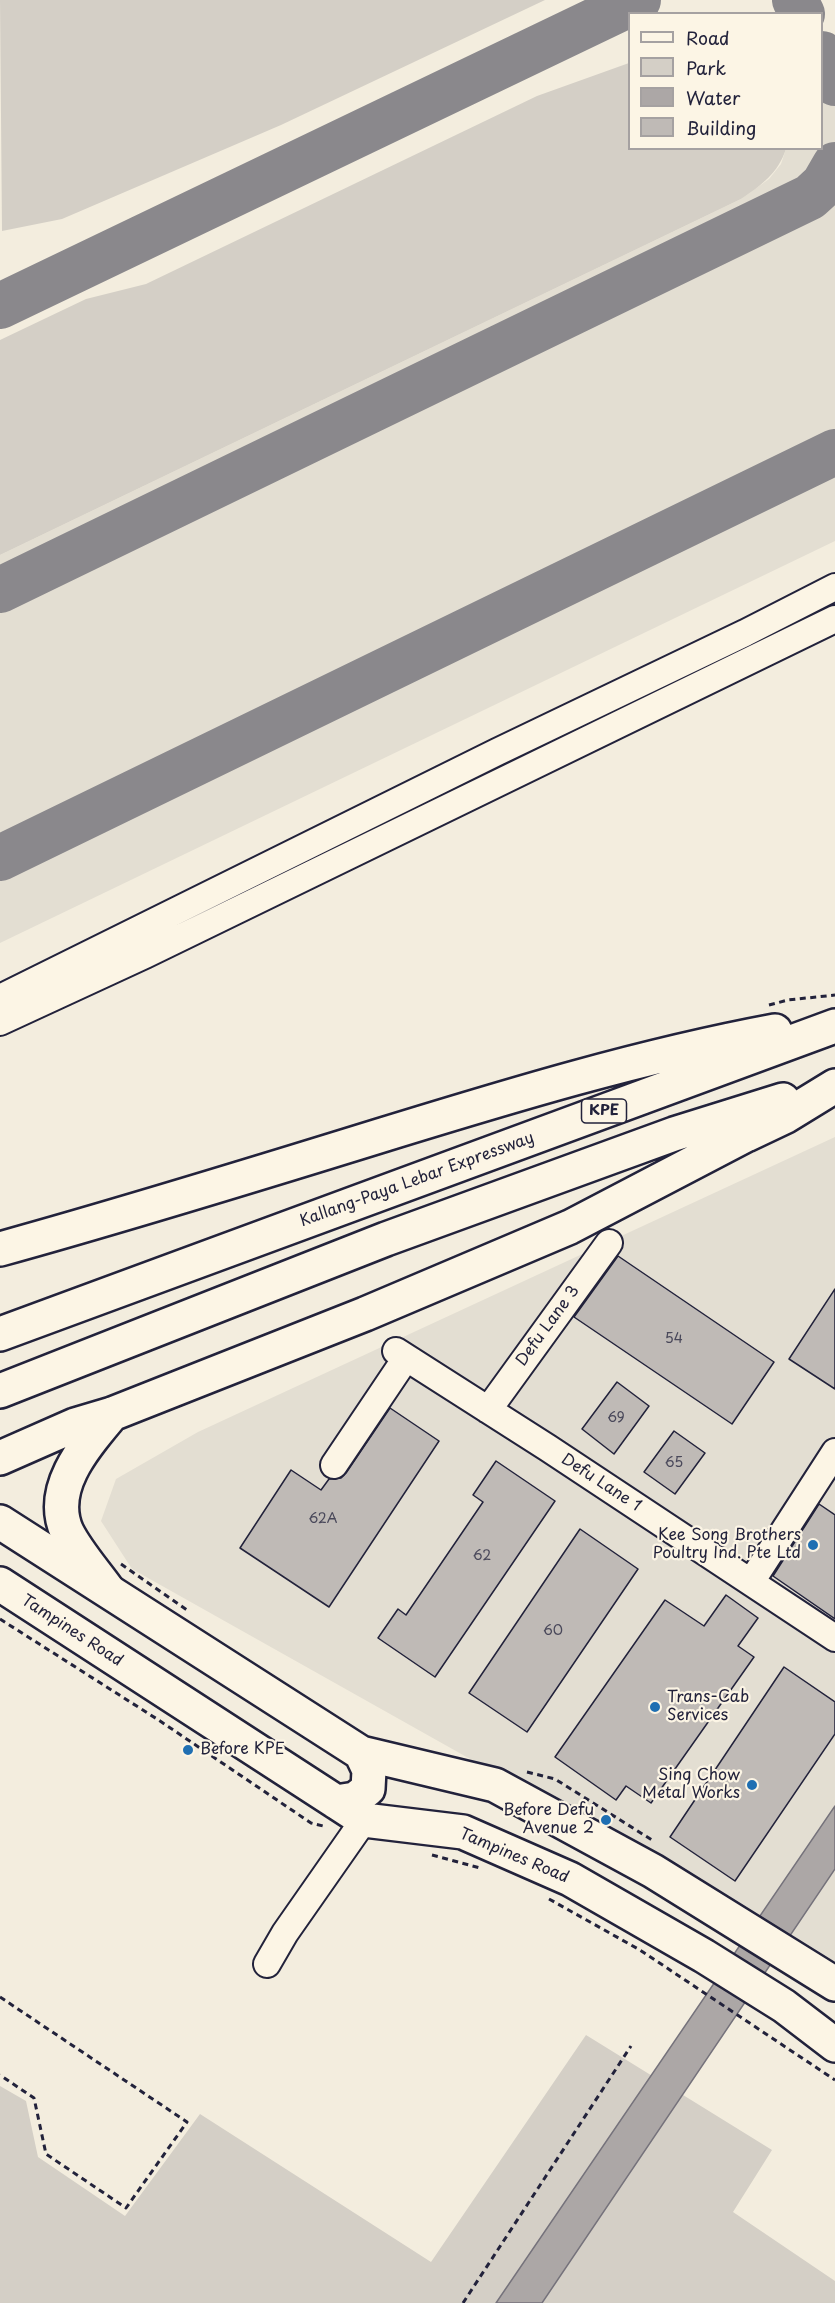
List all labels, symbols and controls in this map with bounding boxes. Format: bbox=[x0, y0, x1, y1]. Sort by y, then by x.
legend bbox=[628, 12, 823, 150]
text: Road bbox=[686, 24, 730, 51]
text: Park bbox=[686, 54, 726, 81]
text: Water bbox=[686, 84, 740, 111]
text: Building bbox=[686, 114, 756, 141]
road number: KPE bbox=[582, 1099, 626, 1123]
street label: Kallang-Paya Lebar Expressway bbox=[297, 1129, 537, 1231]
street label: Defu Lane 3 bbox=[512, 1282, 584, 1370]
house number: 54 bbox=[665, 1331, 683, 1347]
house number: 69 bbox=[607, 1410, 625, 1426]
street label: Defu Lane 1 bbox=[557, 1450, 645, 1516]
house number: 65 bbox=[665, 1455, 683, 1471]
house number: 62A bbox=[308, 1511, 338, 1527]
place label: Kee Song Brothers Poultry Ind. Pte Ltd bbox=[653, 1526, 801, 1564]
marker: Kee Song Brothers Poultry Ind. Pte Ltd bbox=[806, 1538, 820, 1552]
house number: 62 bbox=[473, 1548, 491, 1564]
street label: Tampines Road bbox=[18, 1591, 126, 1671]
house number: 60 bbox=[543, 1623, 563, 1639]
place label: Trans-Cab Services bbox=[667, 1688, 749, 1726]
marker: Trans-Cab Services bbox=[648, 1700, 662, 1714]
place label: Before KPE bbox=[200, 1740, 285, 1760]
marker: Before KPE bbox=[181, 1743, 195, 1757]
place label: Sing Chow Metal Works bbox=[642, 1766, 740, 1804]
marker: Sing Chow Metal Works bbox=[745, 1778, 759, 1792]
place label: Before Defu Avenue 2 bbox=[503, 1801, 594, 1839]
marker: Before Defu Avenue 2 bbox=[599, 1813, 613, 1827]
street label: Tampines Road bbox=[456, 1824, 572, 1888]

